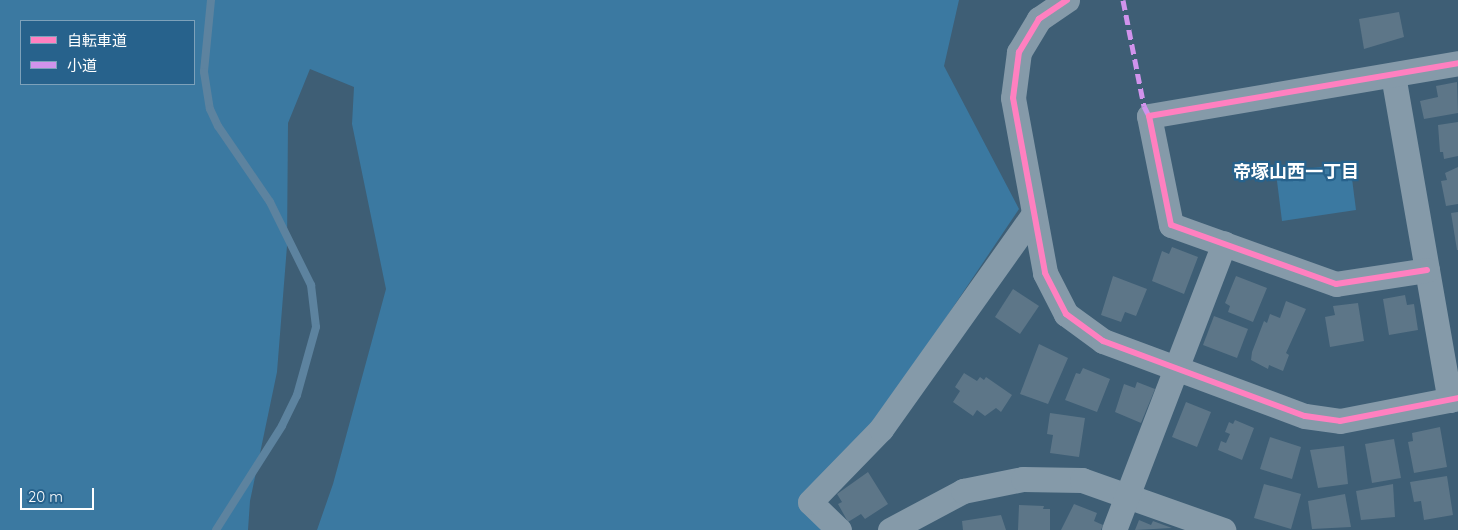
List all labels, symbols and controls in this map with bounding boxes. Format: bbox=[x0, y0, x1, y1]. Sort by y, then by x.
legend bbox=[20, 20, 195, 85]
text: 自転車道 bbox=[67, 31, 127, 50]
text: 小道 bbox=[67, 56, 97, 75]
district label: 帝塚山西一丁目 bbox=[1233, 161, 1359, 183]
scale bar bbox=[22, 478, 96, 510]
text: 20 m bbox=[28, 487, 63, 506]

